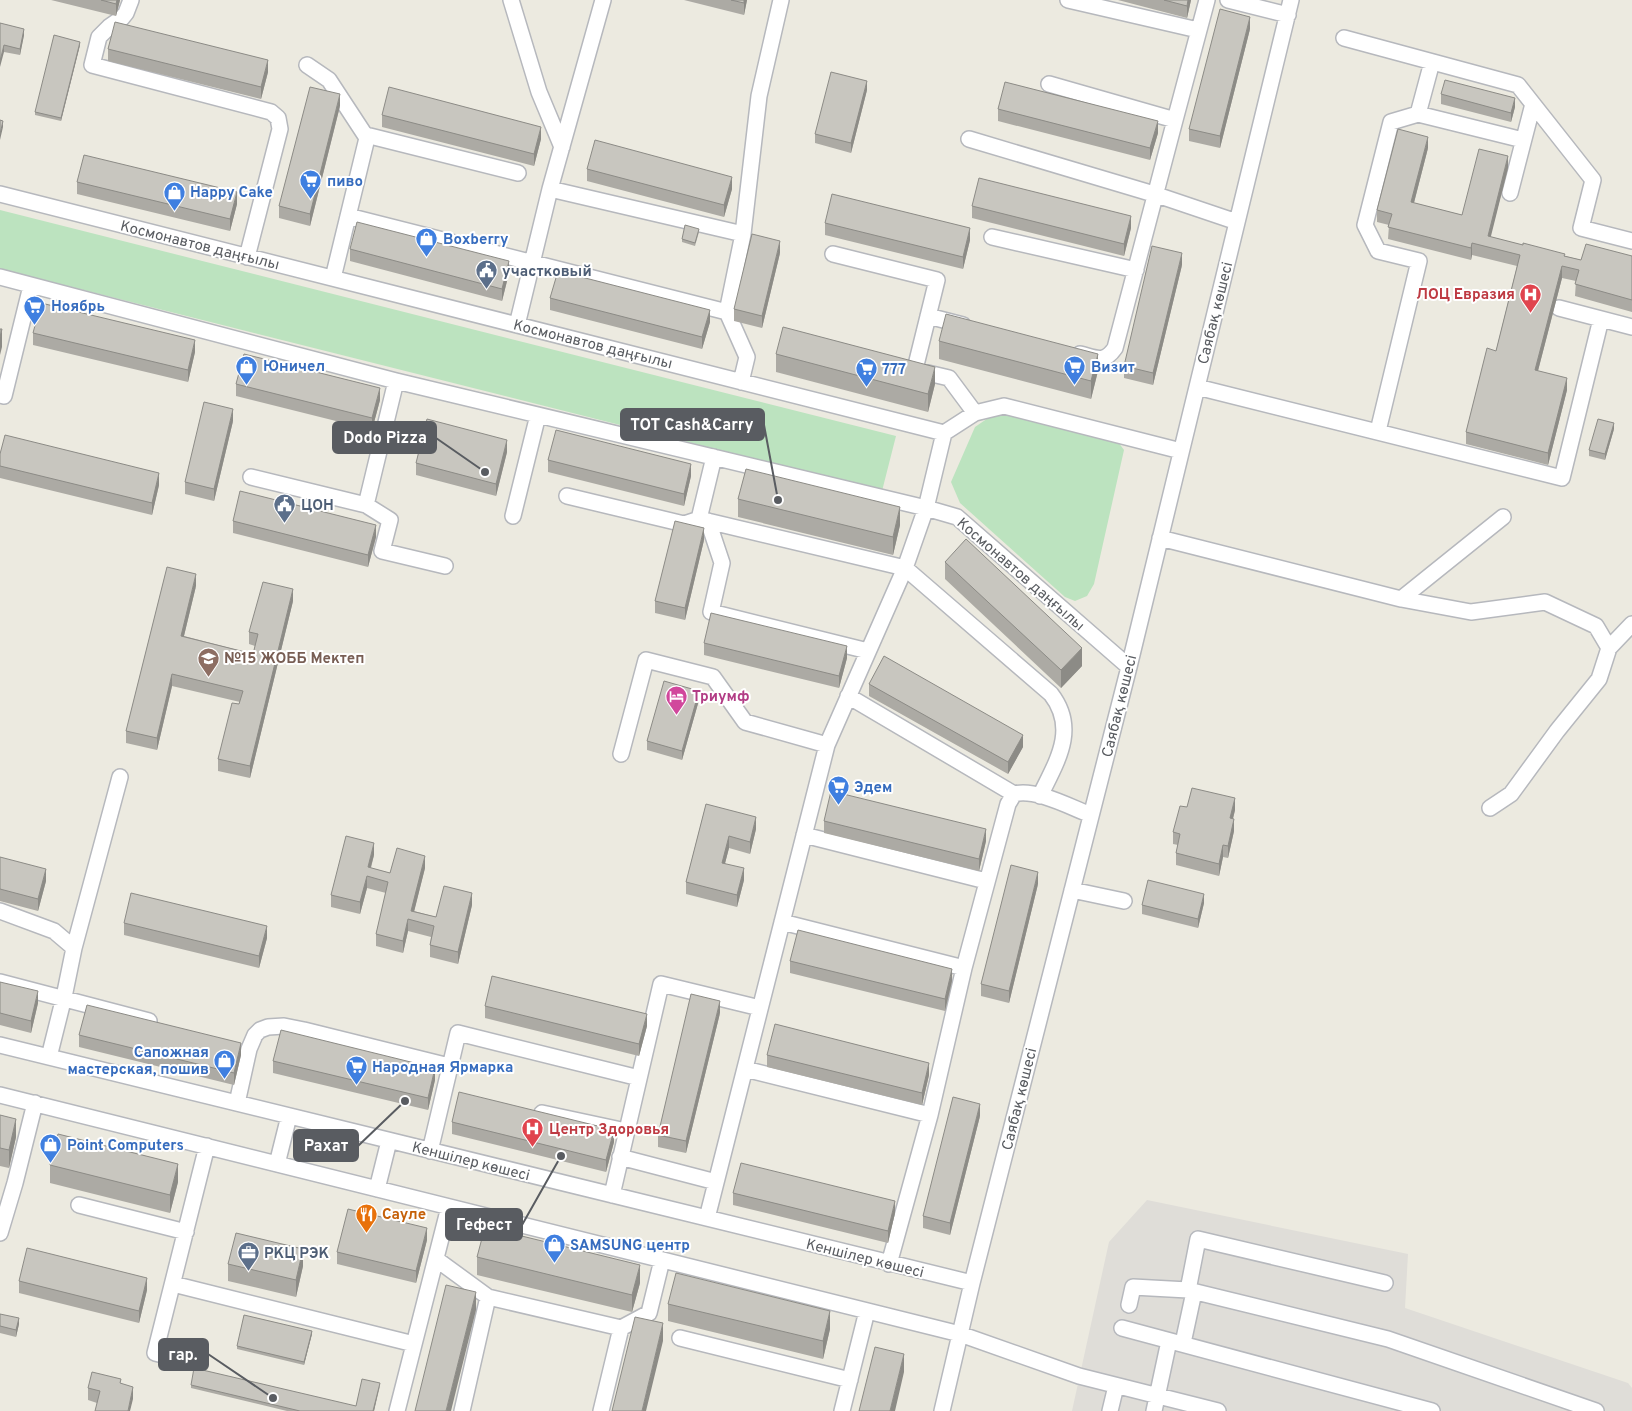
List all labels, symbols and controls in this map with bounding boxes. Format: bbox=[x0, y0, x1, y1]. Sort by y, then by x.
supermarket icon: пиво bbox=[299, 169, 323, 200]
place label: пиво bbox=[327, 173, 363, 192]
shop icon: Happy Cake bbox=[162, 180, 186, 211]
place label: Happy Cake bbox=[190, 184, 273, 203]
street label: Космонавтов даңғылы bbox=[118, 217, 281, 275]
shop icon: Boxberry bbox=[415, 227, 439, 258]
place label: Boxberry bbox=[443, 231, 509, 250]
public building icon: участковый bbox=[474, 259, 498, 290]
street label: Саябақ көшесі bbox=[1195, 260, 1238, 367]
place label: участковый bbox=[502, 263, 592, 282]
hospital icon: ЛОЦ Евразия bbox=[1519, 282, 1543, 313]
place label: ЛОЦ Евразия bbox=[1416, 286, 1515, 305]
supermarket icon: Ноябрь bbox=[23, 294, 47, 325]
place label: Ноябрь bbox=[51, 298, 105, 317]
street label: Космонавтов даңғылы bbox=[511, 316, 674, 374]
shop icon: Юничел bbox=[235, 354, 259, 385]
supermarket icon: Визит bbox=[1063, 355, 1087, 386]
supermarket icon: 777 bbox=[854, 357, 878, 388]
place label: Юничел bbox=[263, 358, 325, 377]
place label: Визит bbox=[1091, 359, 1135, 378]
place label: 777 bbox=[882, 361, 906, 380]
callout: TOT Cash&Carry bbox=[621, 409, 764, 440]
text: TOT Cash&Carry bbox=[630, 416, 754, 436]
callout: Dodo Pizza bbox=[333, 422, 436, 453]
text: Dodo Pizza bbox=[343, 429, 427, 449]
public building icon: ЦОН bbox=[273, 493, 297, 524]
place label: ЦОН bbox=[301, 497, 334, 516]
street label: Космонавтов даңғылы bbox=[952, 514, 1088, 636]
school or university icon: №15 ЖОББ Мектеп bbox=[196, 646, 220, 677]
place label: №15 ЖОББ Мектеп bbox=[224, 650, 365, 669]
street label: Саябақ көшесі bbox=[1099, 653, 1142, 760]
hotel icon: Триумф bbox=[664, 684, 688, 715]
place label: Триумф bbox=[692, 688, 750, 707]
supermarket icon: Эдем bbox=[826, 775, 850, 806]
place label: Эдем bbox=[854, 779, 892, 798]
place label: Сапожная мастерская, пошив bbox=[67, 1044, 209, 1080]
street label: Саябақ көшесі bbox=[999, 1046, 1042, 1153]
shop icon: Сапожная мастерская, пошив bbox=[213, 1049, 237, 1080]
supermarket icon: Народная Ярмарка bbox=[344, 1055, 368, 1086]
place label: Народная Ярмарка bbox=[372, 1059, 513, 1078]
hospital icon: Центр Здоровья bbox=[521, 1117, 545, 1148]
place label: Центр Здоровья bbox=[549, 1121, 669, 1140]
callout: Рахат bbox=[294, 1130, 358, 1161]
shop icon: Point Computers bbox=[39, 1133, 63, 1164]
place label: Point Computers bbox=[67, 1137, 184, 1156]
text: Рахат bbox=[304, 1137, 349, 1157]
street label: Кеншілер көшесі bbox=[410, 1139, 532, 1186]
restaurant icon: Сауле bbox=[354, 1202, 378, 1233]
place label: Сауле bbox=[382, 1206, 426, 1225]
callout: Гефест bbox=[446, 1209, 522, 1240]
text: Гефест bbox=[456, 1216, 512, 1236]
shop icon: SAMSUNG центр bbox=[542, 1233, 566, 1264]
street label: Кеншілер көшесі bbox=[804, 1236, 926, 1283]
place label: SAMSUNG центр bbox=[570, 1237, 690, 1256]
office icon: РКЦ РЭК bbox=[236, 1241, 260, 1272]
place label: РКЦ РЭК bbox=[264, 1245, 330, 1264]
callout: гар. bbox=[159, 1339, 208, 1370]
text: гар. bbox=[168, 1346, 198, 1366]

